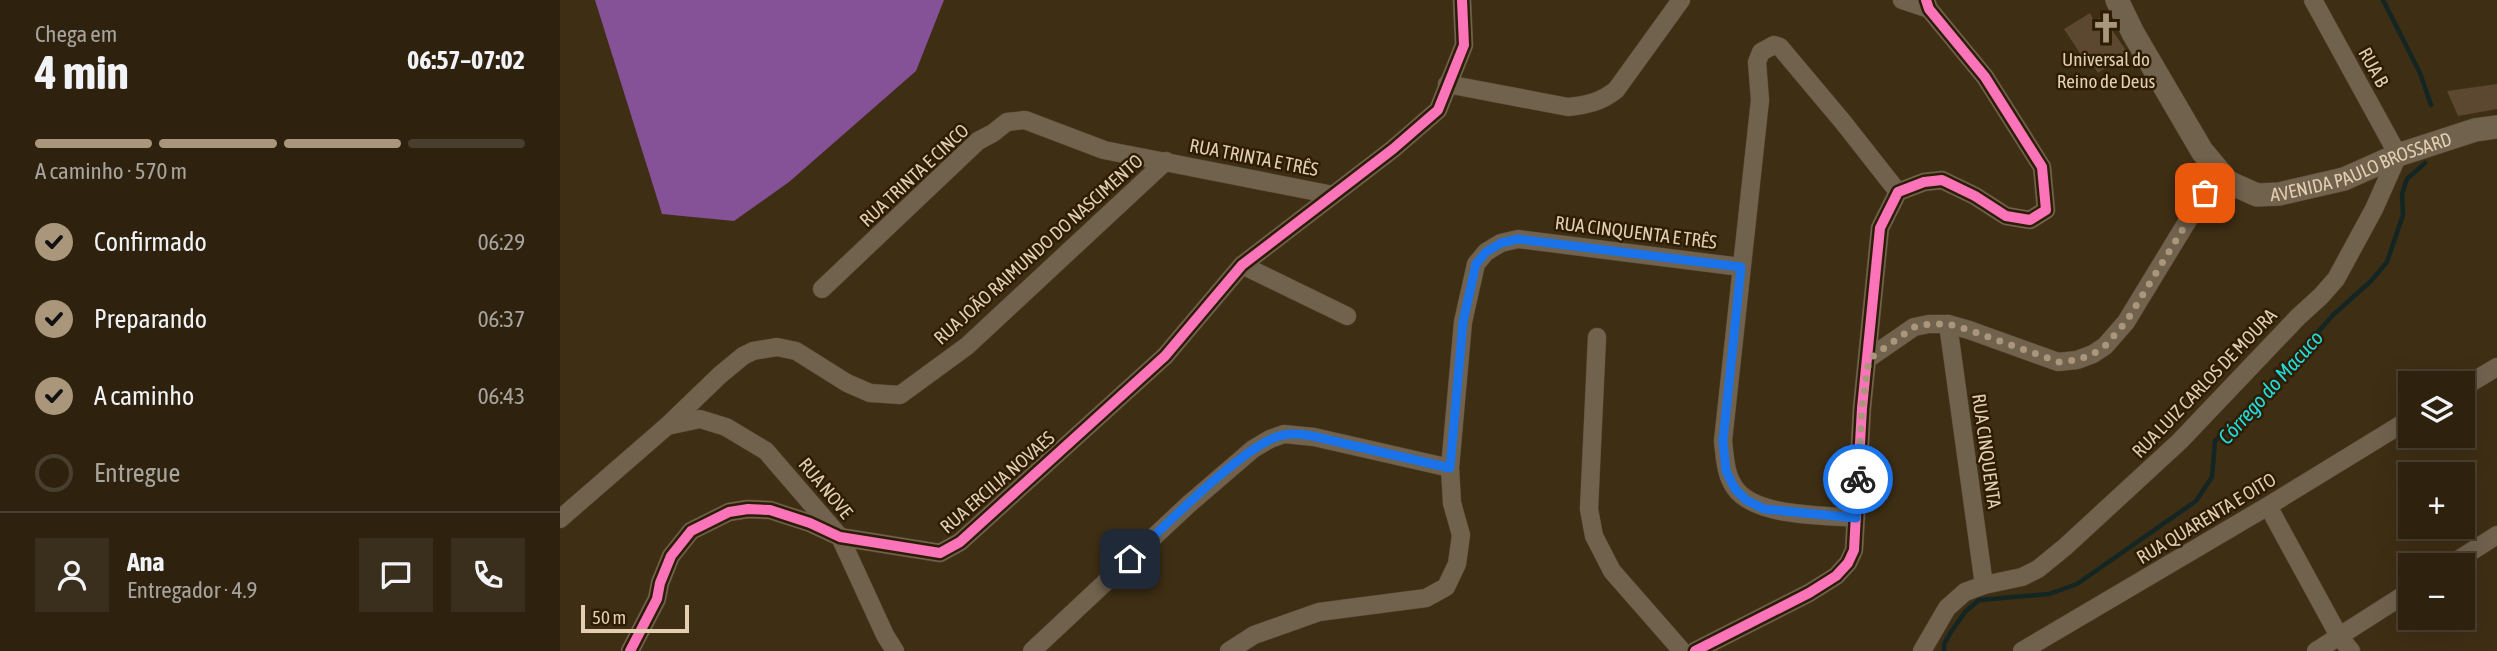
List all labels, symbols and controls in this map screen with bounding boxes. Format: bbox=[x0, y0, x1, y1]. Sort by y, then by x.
church icon: Universal do Reino de Deus bbox=[2089, 11, 2123, 45]
text: Chega em bbox=[35, 21, 117, 47]
street label: RUA B bbox=[2354, 43, 2394, 91]
text: 06:57–07:02 bbox=[407, 45, 525, 75]
text: 4 min bbox=[35, 46, 129, 99]
place label: Universal do Reino de Deus bbox=[2057, 48, 2156, 92]
street label: RUA TRINTA E CINCO bbox=[855, 119, 973, 231]
street label: AVENIDA PAULO BROSSARD bbox=[2270, 127, 2454, 205]
street label: RUA TRINTA E TRÊS bbox=[1188, 134, 1320, 180]
street label: RUA JOÃO RAIMUNDO DO NASCIMENTO bbox=[929, 149, 1147, 349]
text: A caminho · 570 m bbox=[35, 158, 187, 184]
pin bbox=[2175, 163, 2235, 223]
icon: bag bbox=[2186, 174, 2224, 212]
street label: RUA CINQUENTA E TRÊS bbox=[1554, 211, 1718, 253]
icon: check bbox=[35, 223, 73, 261]
text: Confirmado bbox=[94, 227, 207, 257]
text: 06:29 bbox=[478, 229, 525, 255]
icon: check bbox=[35, 300, 73, 338]
text: Preparando bbox=[94, 304, 207, 334]
street label: RUA LUIZ CARLOS DE MOURA bbox=[2127, 304, 2281, 462]
text: 06:37 bbox=[478, 306, 525, 332]
water label: Córrego do Macuco bbox=[2213, 325, 2327, 449]
map controls bbox=[2398, 371, 2475, 630]
button: layers bbox=[2398, 371, 2475, 448]
icon: check bbox=[35, 377, 73, 415]
text: A caminho bbox=[94, 381, 194, 411]
text: 06:43 bbox=[478, 383, 525, 409]
street label: RUA CINQUENTA bbox=[1968, 392, 2006, 511]
street label: RUA ERCILIA NOVAES bbox=[935, 426, 1059, 538]
courier bbox=[1823, 444, 1893, 514]
street label: RUA NOVE bbox=[794, 453, 858, 523]
text: Entregue bbox=[94, 458, 180, 488]
icon: bike bbox=[1839, 460, 1877, 498]
button: + bbox=[2398, 462, 2475, 539]
street label: RUA QUARENTA E OITO bbox=[2133, 468, 2279, 568]
pin bbox=[1100, 529, 1160, 589]
button: person bbox=[35, 538, 109, 612]
button: chat bbox=[359, 538, 433, 612]
button: phone bbox=[451, 538, 525, 612]
icon: home bbox=[1111, 540, 1149, 578]
text: Ana bbox=[127, 547, 164, 577]
button: − bbox=[2398, 553, 2475, 630]
text: Entregador · 4.9 bbox=[127, 577, 257, 603]
scale bar bbox=[581, 602, 690, 634]
text: 50 m bbox=[592, 606, 626, 628]

